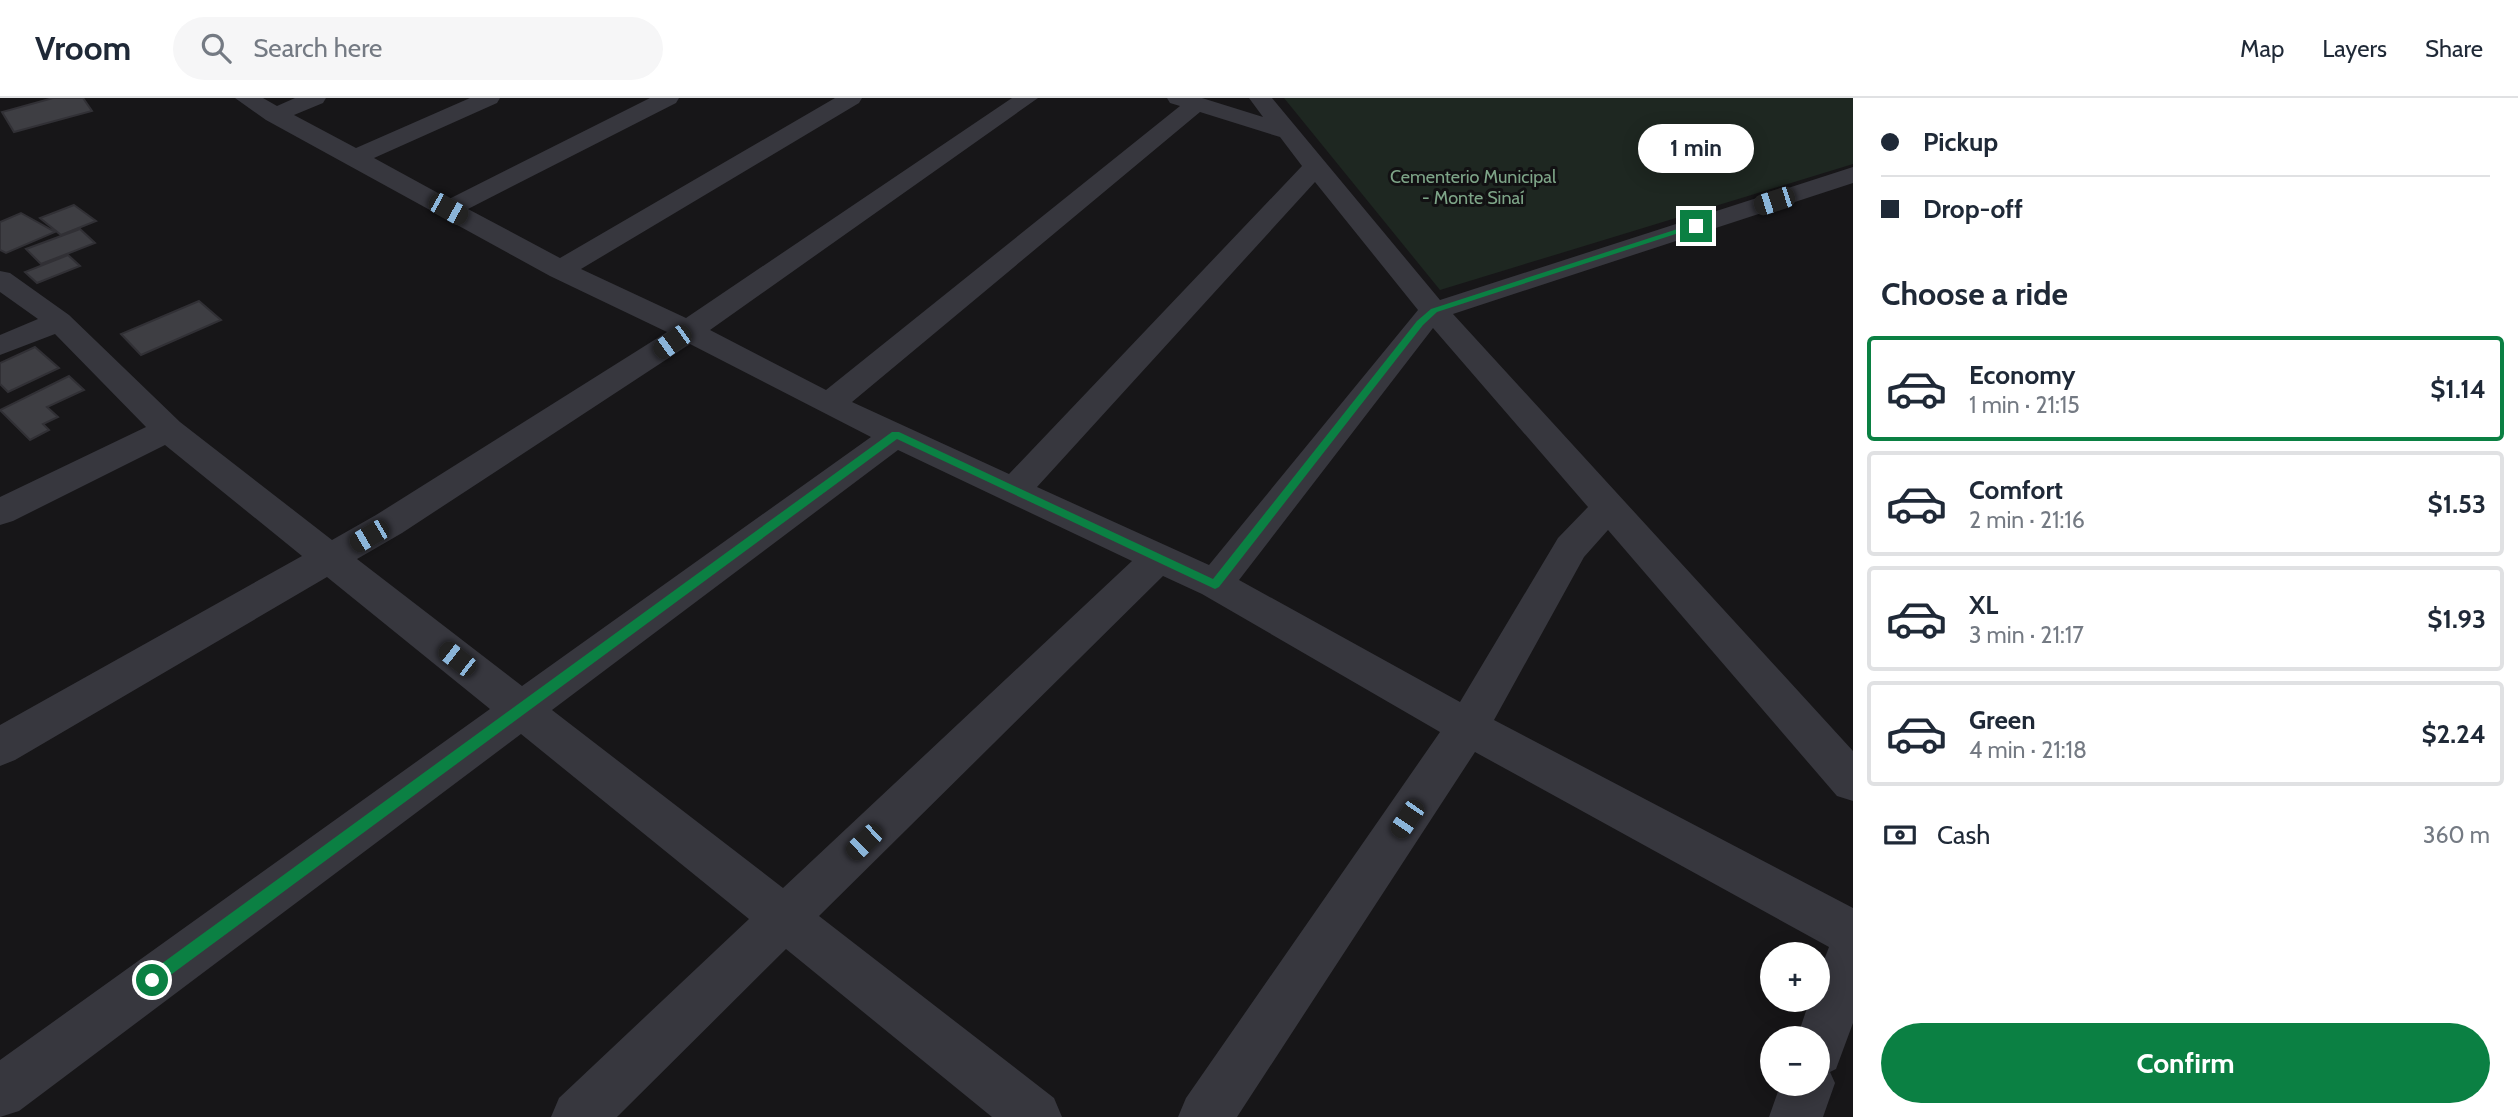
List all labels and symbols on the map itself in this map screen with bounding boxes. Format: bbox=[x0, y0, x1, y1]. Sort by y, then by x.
callout: 1 min bbox=[1638, 124, 1754, 174]
park label: Cementerio Municipal - Monte Sinaí bbox=[1390, 166, 1557, 209]
car bbox=[1751, 185, 1798, 217]
car bbox=[425, 190, 472, 228]
route end bbox=[1680, 210, 1712, 242]
car bbox=[649, 321, 696, 363]
car bbox=[346, 516, 393, 556]
car bbox=[434, 638, 481, 680]
car bbox=[1387, 796, 1428, 842]
car bbox=[842, 820, 887, 864]
route start bbox=[136, 964, 168, 996]

